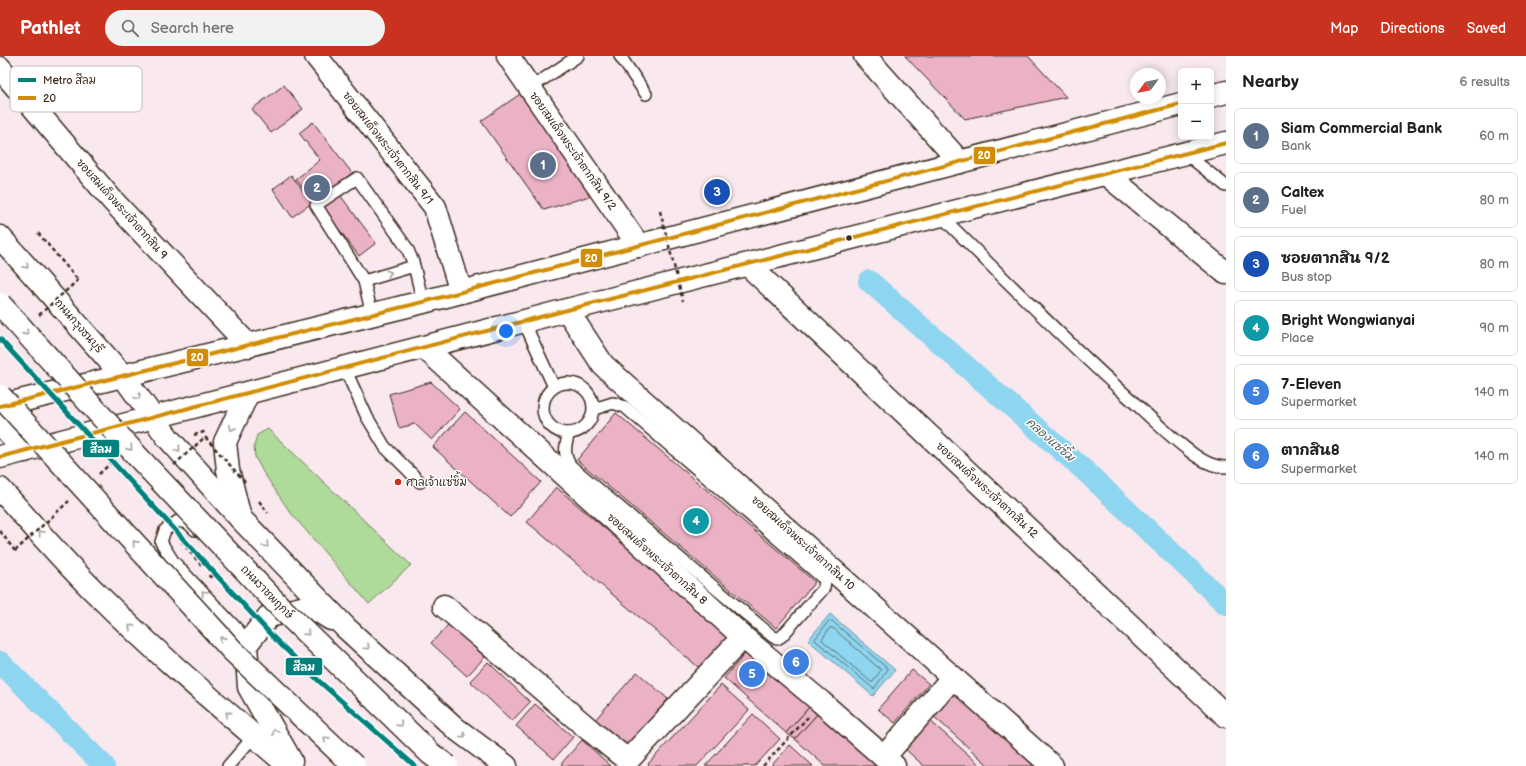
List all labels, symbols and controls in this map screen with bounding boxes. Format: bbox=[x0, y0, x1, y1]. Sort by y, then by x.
search box bbox=[105, 10, 385, 46]
text: Pathlet bbox=[20, 17, 81, 40]
icon: search bbox=[119, 17, 141, 39]
text: Search here bbox=[151, 19, 234, 38]
text: Map bbox=[1330, 20, 1358, 37]
text: Directions bbox=[1380, 20, 1445, 37]
text: Saved bbox=[1467, 20, 1506, 37]
legend bbox=[10, 66, 142, 112]
north arrow bbox=[1130, 68, 1166, 104]
map controls bbox=[1178, 68, 1214, 140]
button: + bbox=[1178, 68, 1214, 104]
text: Nearby bbox=[1242, 72, 1299, 92]
text: Metro สีลม bbox=[43, 73, 96, 87]
text: 6 results bbox=[1460, 74, 1510, 90]
street label: ซอยสมเด็จพระเจ้าตากสิน 9/1 bbox=[340, 88, 438, 207]
street label: ซอยสมเด็จพระเจ้าตากสิน 9/2 bbox=[527, 88, 621, 213]
text: 20 bbox=[43, 92, 56, 105]
button: − bbox=[1178, 104, 1214, 140]
text: Siam Commercial Bank bbox=[1281, 119, 1442, 138]
text: 1 bbox=[1253, 128, 1259, 144]
text: 60 m bbox=[1479, 128, 1509, 144]
text: Bank bbox=[1281, 138, 1311, 154]
line badge: 20 bbox=[973, 146, 996, 165]
text: 20 bbox=[977, 149, 991, 162]
pin: 1 bbox=[530, 150, 556, 180]
street label: ซอยสมเด็จพระเจ้าตากสิน 9 bbox=[74, 155, 172, 262]
pin: 2 bbox=[304, 173, 330, 203]
pin: 3 bbox=[704, 177, 730, 207]
text: Caltex bbox=[1281, 183, 1324, 202]
text: 2 bbox=[1252, 192, 1260, 208]
text: 80 m bbox=[1480, 192, 1509, 208]
text: Fuel bbox=[1281, 202, 1306, 218]
unlabelled marker bbox=[844, 233, 854, 243]
line badge: 20 bbox=[580, 248, 603, 268]
text: ซอยตากสิน 9/2 bbox=[1281, 249, 1390, 268]
text: 20 bbox=[584, 252, 598, 265]
text: 3 bbox=[1252, 256, 1260, 272]
text: 80 m bbox=[1480, 256, 1509, 272]
one-way arrow bbox=[21, 262, 28, 269]
one-way arrow bbox=[386, 269, 393, 278]
text: Bus stop bbox=[1281, 269, 1332, 285]
street label: ถนนกรุงธนบุรี bbox=[51, 296, 107, 357]
text: Bright Wongwianyai bbox=[1281, 311, 1415, 330]
text: 4 bbox=[1252, 320, 1260, 336]
text: 90 m bbox=[1480, 320, 1509, 336]
your location bbox=[496, 321, 516, 341]
one-way arrow bbox=[22, 328, 29, 336]
text: Place bbox=[1281, 330, 1314, 346]
line badge: 20 bbox=[186, 348, 209, 367]
text: 20 bbox=[190, 351, 204, 364]
text: 7-Eleven bbox=[1281, 375, 1341, 394]
text: 5 bbox=[1252, 384, 1260, 400]
text: 140 m bbox=[1474, 384, 1509, 400]
one-way arrow bbox=[134, 393, 141, 400]
text: Supermarket bbox=[1281, 394, 1357, 410]
water label: คลองแซ่ซิ้ม bbox=[1023, 412, 1080, 466]
one-way arrow bbox=[229, 424, 236, 432]
street label: ซอยสมเด็จพระเจ้าตากสิน 12 bbox=[933, 438, 1042, 541]
line badge: สีลม bbox=[82, 439, 120, 458]
text: สีลม bbox=[90, 441, 112, 456]
text: ตากสิน8 bbox=[1281, 441, 1340, 460]
one-way arrow bbox=[126, 443, 133, 451]
one-way arrow bbox=[173, 445, 180, 452]
text: 6 bbox=[1252, 448, 1260, 464]
text: 140 m bbox=[1474, 448, 1509, 464]
text: Supermarket bbox=[1281, 461, 1357, 477]
place label: ศาลเจ้าแซ่ซิ้ม bbox=[406, 471, 467, 489]
marker: ศาลเจ้าแซ่ซิ้ม bbox=[393, 477, 403, 487]
street label: ซอยสมเด็จพระเจ้าตากสิน 10 bbox=[749, 492, 859, 593]
pin: 4 bbox=[683, 506, 709, 536]
street label: ซอยสมเด็จพระเจ้าตากสิน 8 bbox=[604, 509, 711, 607]
one-way arrow bbox=[38, 531, 45, 538]
one-way arrow bbox=[132, 540, 139, 548]
one-way arrow bbox=[261, 540, 269, 548]
street label: ถนนราชพฤกษ์ bbox=[237, 561, 297, 622]
one-way arrow bbox=[201, 590, 208, 598]
one-way arrow bbox=[128, 624, 136, 632]
one-way arrow bbox=[302, 628, 310, 636]
one-way arrow bbox=[220, 636, 227, 644]
one-way arrow bbox=[362, 642, 370, 650]
pin: 6 bbox=[783, 647, 809, 677]
line badge: สีลม bbox=[285, 657, 323, 676]
text: สีลม bbox=[293, 659, 315, 674]
pin: 5 bbox=[739, 659, 765, 689]
one-way arrow bbox=[225, 711, 232, 718]
one-way arrow bbox=[395, 719, 403, 727]
one-way arrow bbox=[272, 729, 279, 736]
one-way arrow bbox=[459, 730, 466, 737]
one-way arrow bbox=[323, 736, 331, 744]

